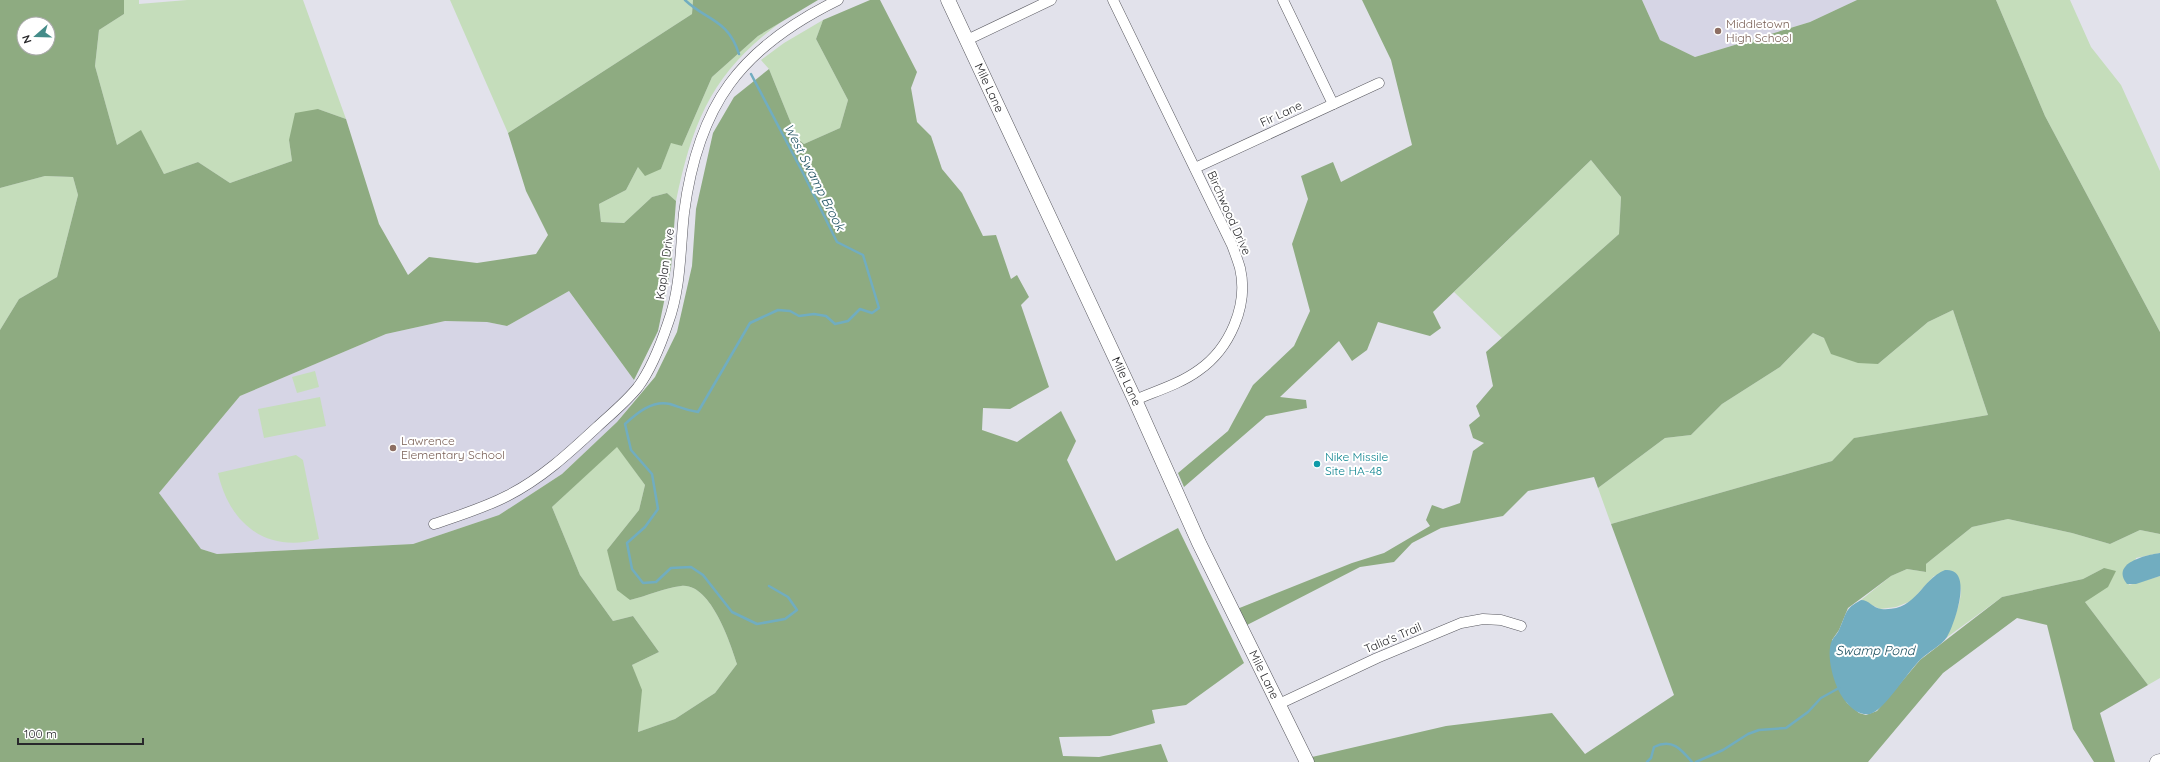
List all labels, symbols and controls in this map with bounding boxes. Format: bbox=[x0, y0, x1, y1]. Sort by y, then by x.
north arrow bbox=[16, 16, 56, 56]
place label: Middletown High School bbox=[1726, 16, 1792, 45]
marker: Middletown High School bbox=[1713, 26, 1723, 36]
text: N bbox=[19, 33, 35, 46]
street label: Mile Lane bbox=[972, 61, 1008, 115]
street label: Fir Lane bbox=[1257, 97, 1304, 130]
water label: West Swamp Brook bbox=[781, 121, 849, 234]
street label: Birchwood Drive bbox=[1204, 168, 1255, 257]
street label: Kaplan Drive bbox=[652, 227, 677, 301]
street label: Mile Lane bbox=[1109, 354, 1145, 408]
place label: Lawrence Elementary School bbox=[401, 433, 505, 462]
marker: Lawrence Elementary School bbox=[388, 443, 398, 453]
place label: Nike Missile Site HA-48 bbox=[1325, 449, 1388, 478]
marker: Nike Missile Site HA-48 bbox=[1312, 459, 1322, 469]
street label: Talia's Trail bbox=[1362, 619, 1424, 656]
water label: Swamp Pond bbox=[1835, 642, 1917, 658]
street label: Mile Lane bbox=[1246, 648, 1283, 702]
scale bar bbox=[18, 720, 143, 746]
text: 100 m bbox=[24, 726, 57, 741]

